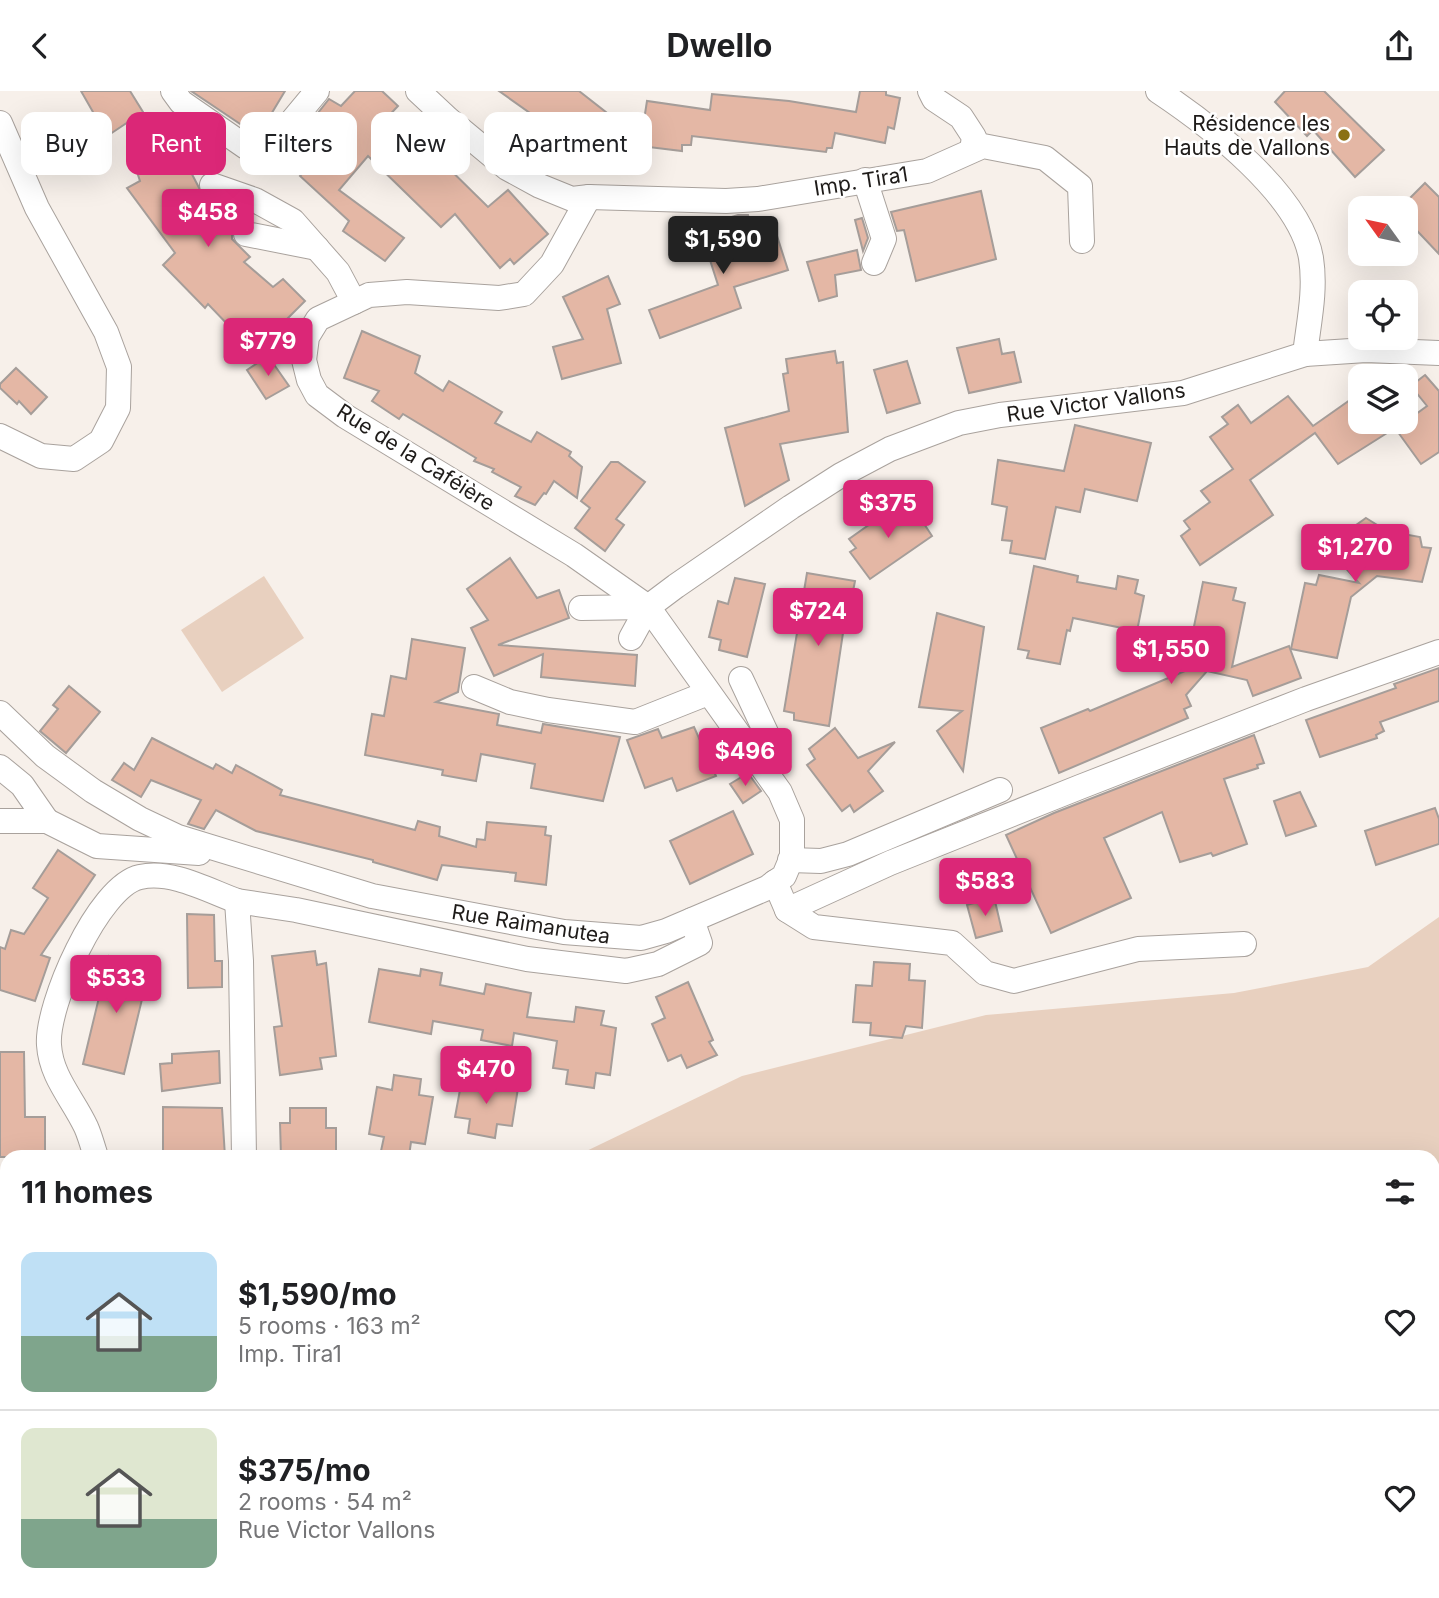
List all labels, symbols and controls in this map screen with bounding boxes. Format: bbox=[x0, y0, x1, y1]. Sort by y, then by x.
text: Dwello bbox=[667, 26, 772, 65]
icon: back bbox=[21, 27, 59, 65]
icon: share bbox=[1380, 27, 1418, 65]
place label: Résidence les Hauts de Vallons bbox=[1164, 111, 1330, 160]
chip: Buy bbox=[21, 112, 112, 175]
chip: Rent bbox=[126, 112, 226, 175]
chip: Filters bbox=[240, 112, 357, 175]
chip: New bbox=[371, 112, 470, 175]
chip: Apartment bbox=[484, 112, 652, 175]
marker: Résidence les Hauts de Vallons bbox=[1336, 127, 1352, 143]
street label: Imp. Tira1 bbox=[812, 161, 910, 201]
pin: $458 bbox=[167, 190, 249, 249]
north arrow bbox=[1348, 196, 1418, 266]
map controls bbox=[1348, 196, 1418, 434]
text: $458 bbox=[178, 198, 238, 226]
pin: $1,590 bbox=[666, 216, 780, 276]
text: $1,590 bbox=[684, 225, 762, 253]
button: locate bbox=[1348, 280, 1418, 350]
pin: $779 bbox=[227, 319, 309, 378]
text: $779 bbox=[240, 327, 296, 355]
button: layers bbox=[1348, 364, 1418, 434]
street label: Rue Victor Vallons bbox=[1005, 377, 1187, 427]
street label: Rue de la Caféière bbox=[332, 398, 500, 516]
pin: $375 bbox=[847, 481, 929, 540]
text: $375 bbox=[859, 489, 917, 517]
pin: $1,270 bbox=[1298, 525, 1412, 584]
text: $1,270 bbox=[1317, 533, 1393, 561]
pin: $724 bbox=[777, 589, 859, 648]
text: $724 bbox=[789, 597, 847, 625]
pin: $1,550 bbox=[1114, 627, 1228, 686]
text: $1,550 bbox=[1132, 635, 1210, 663]
pin: $496 bbox=[704, 729, 786, 788]
text: $496 bbox=[715, 737, 775, 765]
pin: $583 bbox=[944, 859, 1026, 918]
text: $583 bbox=[955, 867, 1015, 895]
street label: Rue Raimanutea bbox=[450, 899, 612, 949]
pin: $533 bbox=[75, 955, 157, 1015]
text: $533 bbox=[86, 964, 146, 992]
pin: $470 bbox=[445, 1047, 527, 1106]
text: $470 bbox=[456, 1055, 516, 1083]
icon: filters bbox=[1381, 1173, 1419, 1211]
text: 11 homes bbox=[21, 1174, 153, 1210]
text: $1,590/mo bbox=[238, 1276, 397, 1312]
icon: home bbox=[77, 1280, 161, 1364]
icon: heart bbox=[1381, 1303, 1419, 1341]
text: 5 rooms · 163 m² bbox=[238, 1312, 421, 1340]
text: Imp. Tira1 bbox=[238, 1340, 342, 1368]
text: $375/mo bbox=[238, 1452, 371, 1488]
icon: home bbox=[77, 1456, 161, 1540]
icon: heart bbox=[1381, 1479, 1419, 1517]
text: 2 rooms · 54 m² bbox=[238, 1488, 412, 1516]
text: Rue Victor Vallons bbox=[238, 1516, 435, 1544]

